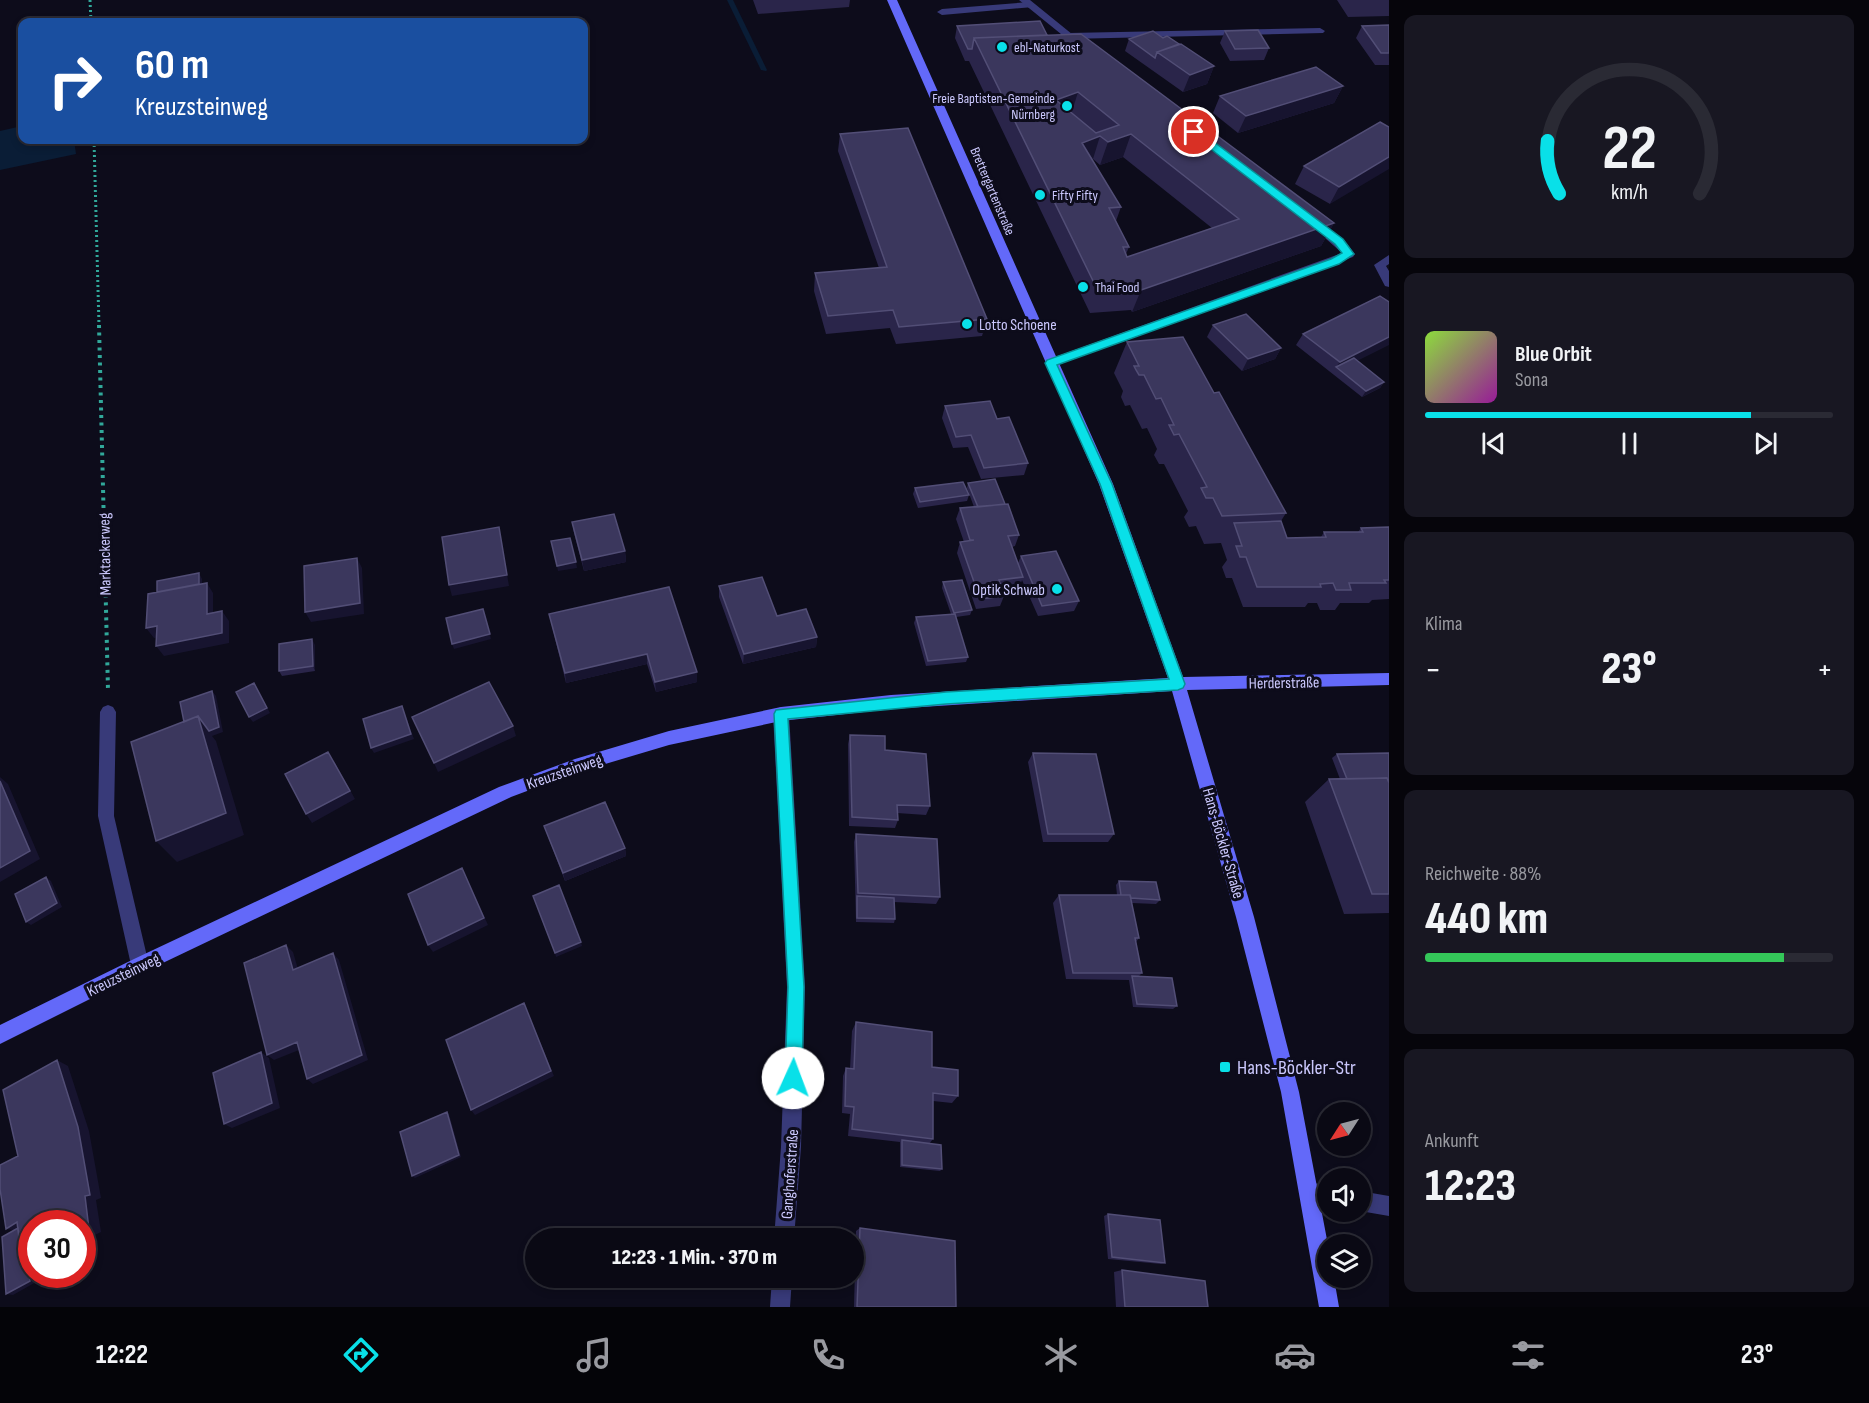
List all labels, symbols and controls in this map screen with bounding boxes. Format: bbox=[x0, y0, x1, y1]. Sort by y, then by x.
place label: ebl-Naturkost bbox=[1014, 39, 1080, 56]
text: 60 m bbox=[135, 40, 209, 91]
marker: ebl-Naturkost bbox=[995, 40, 1009, 54]
icon: right bbox=[36, 42, 114, 120]
place label: Freie Baptisten-Gemeinde Nürnberg bbox=[932, 90, 1055, 123]
text: Kreuzsteinweg bbox=[135, 91, 268, 123]
marker: Freie Baptisten-Gemeinde Nürnberg bbox=[1060, 99, 1074, 113]
pin bbox=[1168, 106, 1219, 157]
text: 22 bbox=[1602, 112, 1656, 187]
icon: arrive bbox=[1177, 115, 1210, 148]
street label: Brettergartenstraße bbox=[966, 145, 1019, 238]
text: km/h bbox=[1610, 180, 1648, 205]
place label: Fifty Fifty bbox=[1052, 187, 1099, 204]
marker: Fifty Fifty bbox=[1033, 188, 1047, 202]
place label: Thai Food bbox=[1095, 279, 1139, 296]
marker: Thai Food bbox=[1076, 280, 1090, 294]
place label: Lotto Schoene bbox=[979, 316, 1057, 335]
marker: Lotto Schoene bbox=[960, 317, 974, 331]
text: Blue Orbit bbox=[1515, 341, 1592, 368]
text: Sona bbox=[1515, 368, 1548, 392]
icon: previous bbox=[1477, 427, 1510, 460]
icon: pause bbox=[1613, 427, 1646, 460]
icon: next bbox=[1749, 427, 1782, 460]
street label: Marktackerweg bbox=[95, 513, 116, 595]
place label: Optik Schwab bbox=[972, 581, 1045, 600]
marker: Optik Schwab bbox=[1050, 582, 1064, 596]
text: Klima bbox=[1425, 612, 1463, 636]
text: 23° bbox=[1601, 642, 1657, 697]
text: − bbox=[1425, 650, 1441, 690]
text: + bbox=[1817, 650, 1833, 690]
street label: Herderstraße bbox=[1249, 673, 1319, 694]
street label: Kreuzsteinweg bbox=[524, 751, 605, 794]
street label: Hans-Böckler-Straße bbox=[1198, 786, 1247, 901]
text: Reichweite · 88% bbox=[1425, 862, 1542, 886]
text: 440 km bbox=[1425, 892, 1548, 947]
street label: Kreuzsteinweg bbox=[84, 950, 163, 1001]
position arrow bbox=[761, 1046, 825, 1110]
place label: Hans-Böckler-Str bbox=[1237, 1056, 1356, 1080]
marker: Hans-Böckler-Str bbox=[1218, 1060, 1232, 1074]
north arrow bbox=[1317, 1102, 1371, 1156]
map controls bbox=[1317, 1102, 1371, 1288]
street label: Ganghoferstraße bbox=[778, 1129, 803, 1220]
text: Ankunft bbox=[1425, 1129, 1479, 1153]
text: 12:23 bbox=[1425, 1159, 1516, 1214]
button: sound bbox=[1317, 1168, 1371, 1222]
speed limit sign: 30 bbox=[18, 1210, 96, 1288]
button: layers bbox=[1317, 1234, 1371, 1288]
text: 12:23 · 1 Min. · 370 m bbox=[612, 1244, 777, 1271]
icon: directions bbox=[340, 1334, 382, 1376]
icon: music bbox=[573, 1334, 615, 1376]
icon: phone bbox=[807, 1334, 849, 1376]
icon: climate bbox=[1040, 1334, 1082, 1376]
icon: car bbox=[1274, 1334, 1316, 1376]
icon: filters bbox=[1507, 1334, 1549, 1376]
text: 12:22 bbox=[96, 1339, 148, 1371]
text: 23° bbox=[1741, 1339, 1773, 1371]

